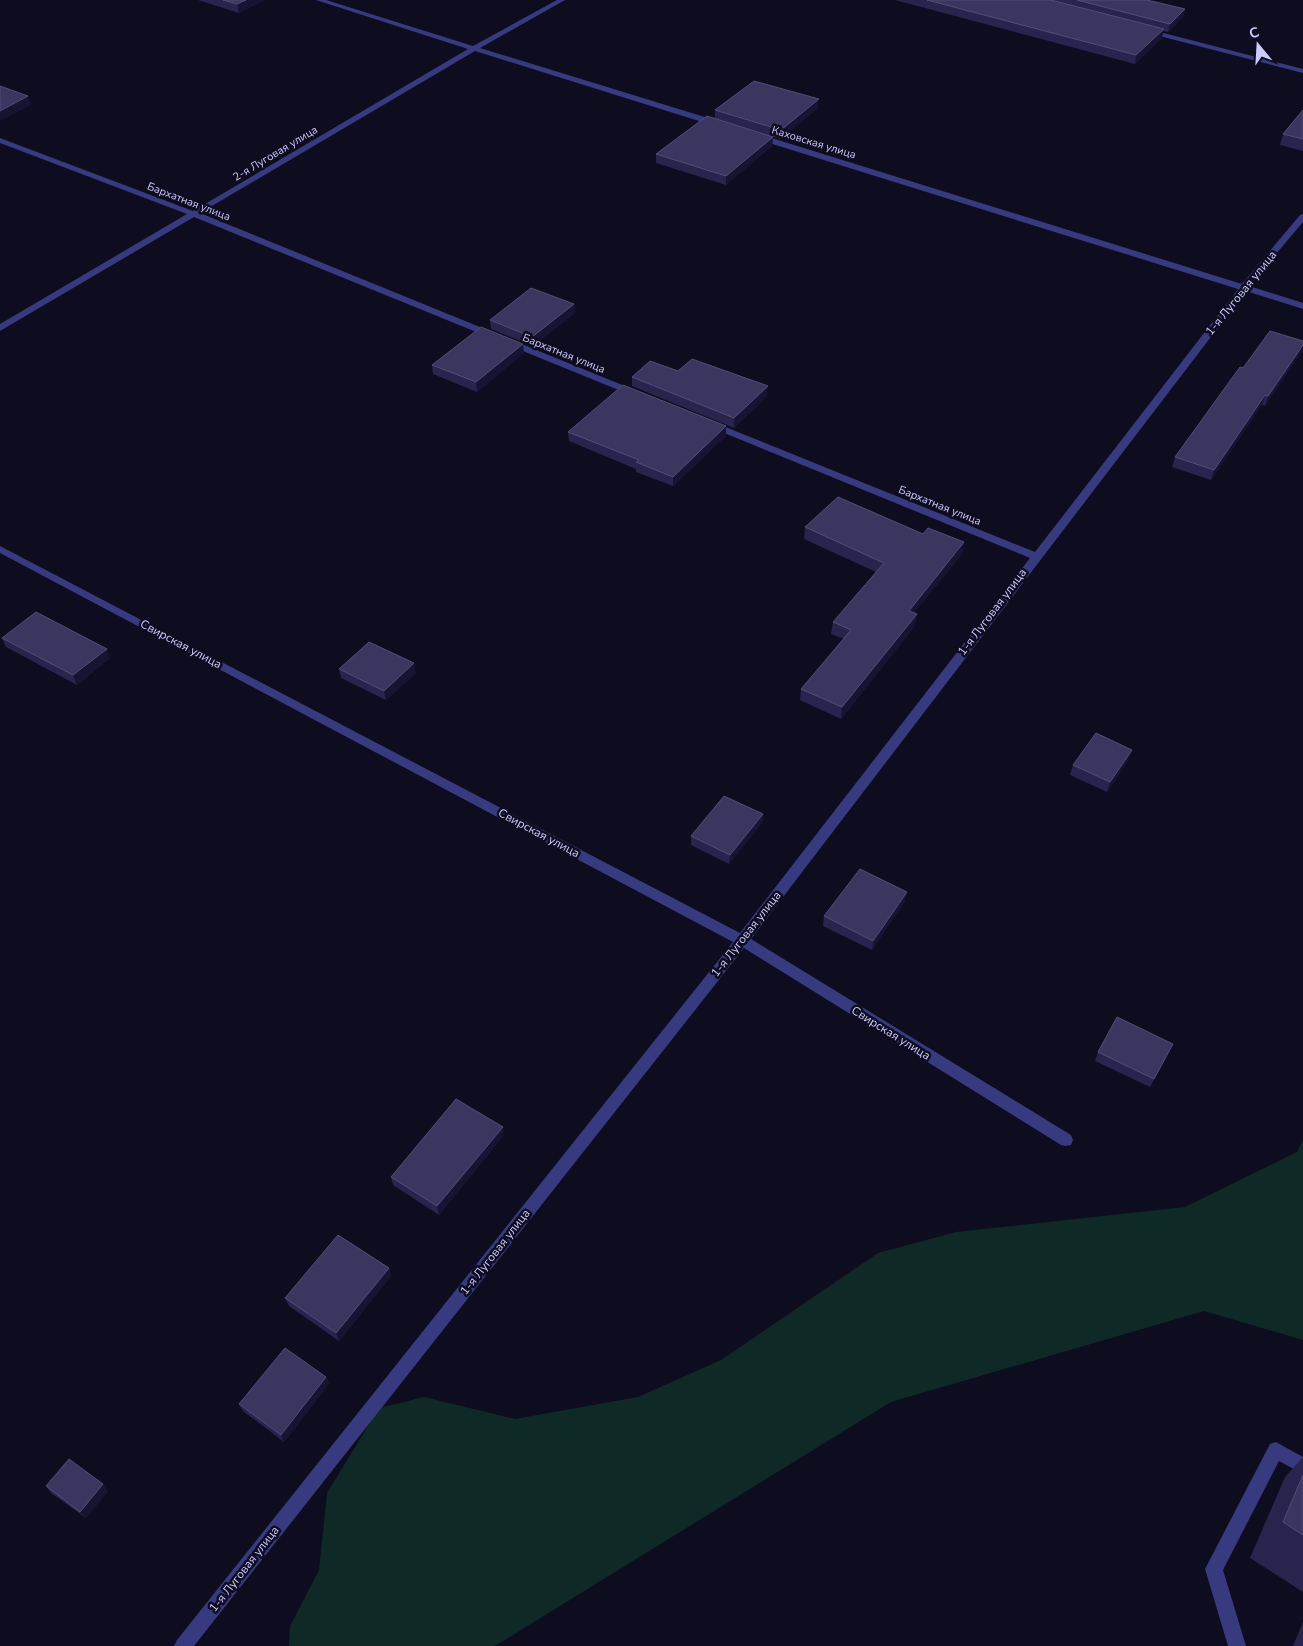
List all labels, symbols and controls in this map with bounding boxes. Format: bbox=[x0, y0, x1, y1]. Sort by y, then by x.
north arrow bbox=[1233, 20, 1283, 70]
text: С bbox=[1247, 22, 1262, 44]
street label: 2-я Луговая улица bbox=[230, 122, 320, 185]
street label: Каховская улица bbox=[770, 123, 858, 162]
street label: Бархатная улица bbox=[145, 179, 233, 224]
street label: 1-я Луговая улица bbox=[1202, 247, 1280, 339]
street label: Бархатная улица bbox=[520, 330, 608, 377]
street label: Бархатная улица bbox=[896, 482, 984, 529]
street label: 1-я Луговая улица bbox=[954, 565, 1030, 659]
street label: Свирская улица bbox=[137, 616, 225, 672]
street label: Свирская улица bbox=[495, 805, 583, 861]
street label: 1-я Луговая улица bbox=[707, 888, 785, 980]
street label: Свирская улица bbox=[848, 1002, 934, 1064]
street label: 1-я Луговая улица bbox=[456, 1206, 534, 1298]
street label: 1-я Луговая улица bbox=[205, 1523, 283, 1615]

